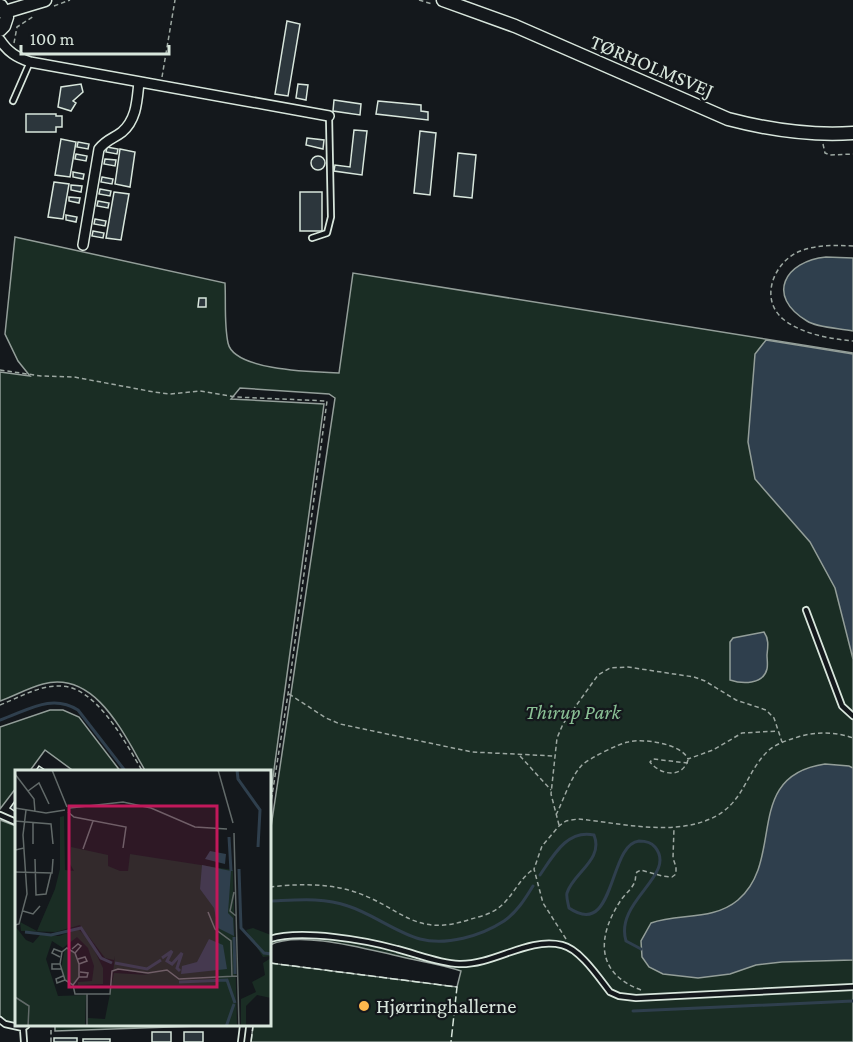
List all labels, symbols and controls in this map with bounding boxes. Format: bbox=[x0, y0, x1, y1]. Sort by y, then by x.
scale bar bbox=[21, 18, 170, 56]
text: 100 m bbox=[30, 29, 75, 49]
street label: TØRHOLMSVEJ bbox=[587, 29, 717, 103]
park label: Thirup Park bbox=[525, 700, 622, 724]
inset map bbox=[15, 770, 272, 1027]
place label: Hjørringhallerne bbox=[376, 994, 516, 1018]
marker: Hjørringhallerne bbox=[357, 999, 371, 1013]

